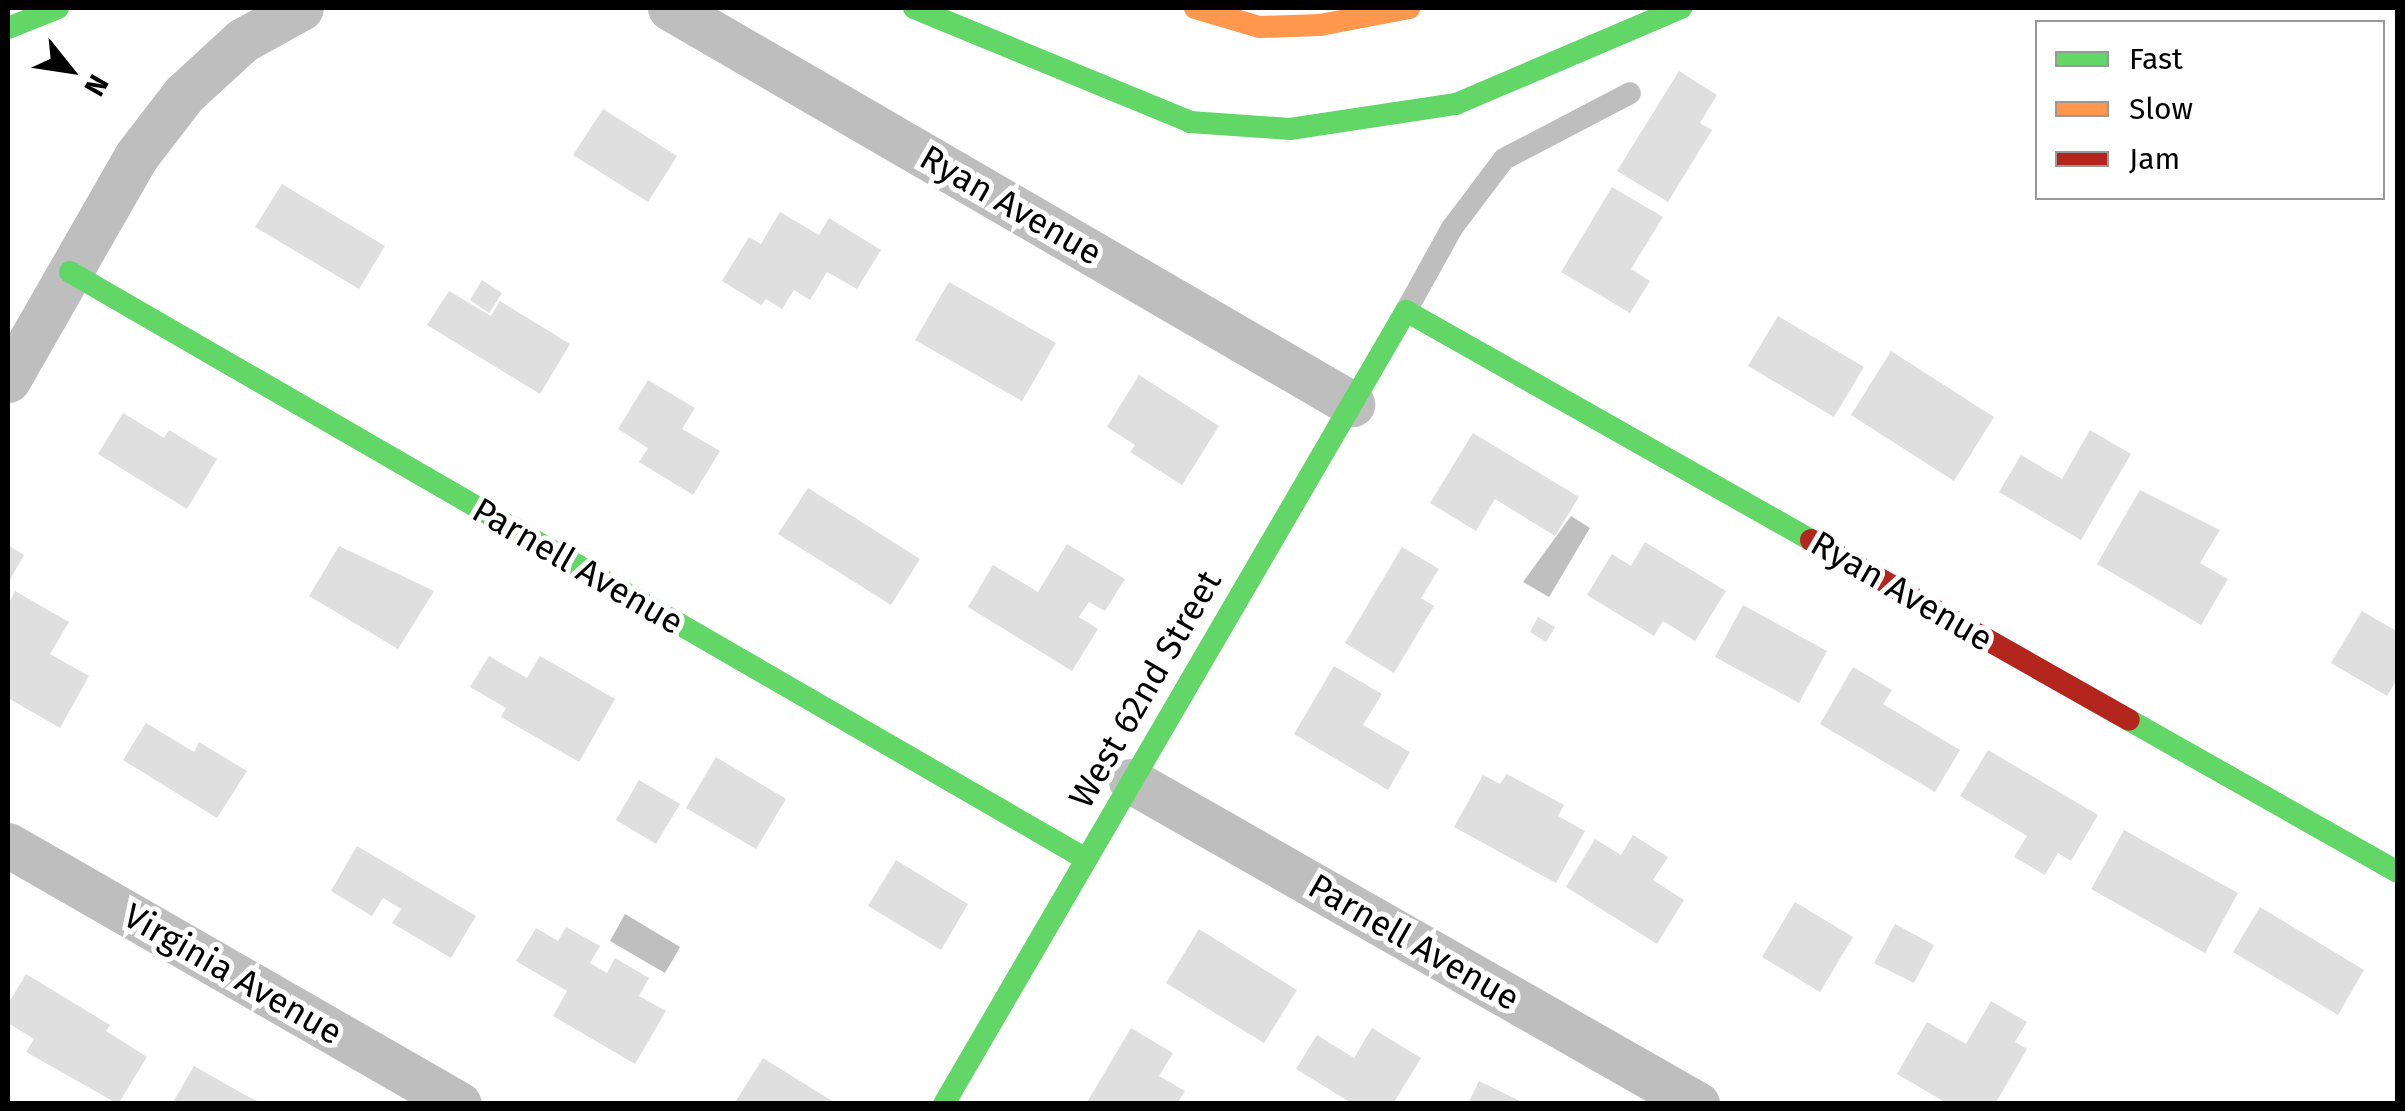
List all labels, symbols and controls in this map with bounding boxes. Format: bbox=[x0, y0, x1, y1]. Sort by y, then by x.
north arrow bbox=[20, 20, 120, 120]
legend bbox=[2035, 20, 2385, 200]
text: Fast bbox=[2129, 41, 2183, 77]
text: N bbox=[77, 69, 115, 102]
text: Slow bbox=[2129, 91, 2193, 127]
street label: Ryan Avenue bbox=[913, 136, 1109, 274]
text: Jam bbox=[2129, 141, 2180, 177]
street label: Parnell Avenue bbox=[465, 489, 691, 643]
street label: Ryan Avenue bbox=[1804, 522, 2000, 660]
street label: West 62nd Street bbox=[1060, 563, 1230, 815]
street label: Parnell Avenue bbox=[1301, 865, 1527, 1019]
street label: Virginia Avenue bbox=[116, 895, 350, 1053]

